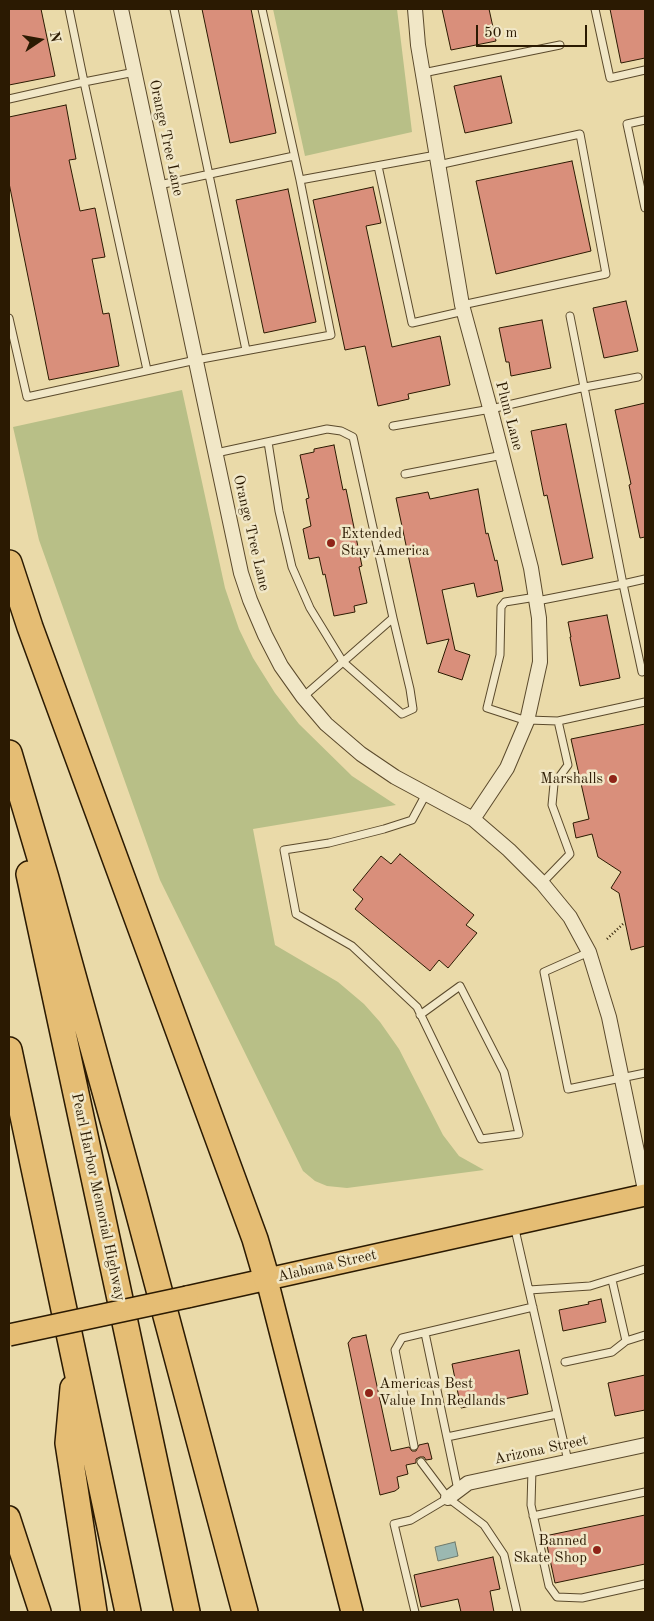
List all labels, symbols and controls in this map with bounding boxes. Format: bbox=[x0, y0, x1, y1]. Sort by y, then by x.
north arrow bbox=[15, 15, 65, 65]
scale bar bbox=[479, 15, 590, 47]
text: 50 m bbox=[484, 26, 518, 41]
text: N bbox=[47, 30, 63, 44]
street label: Orange Tree Lane bbox=[145, 78, 187, 198]
street label: Plum Lane bbox=[491, 379, 527, 453]
street label: Orange Tree Lane bbox=[229, 473, 273, 593]
place label: Extended Stay America bbox=[341, 525, 429, 560]
marker: Extended Stay America bbox=[325, 537, 337, 549]
place label: Marshalls bbox=[540, 770, 603, 788]
marker: Marshalls bbox=[607, 773, 619, 785]
street label: Pearl Harbor Memorial Highway bbox=[67, 1091, 129, 1303]
street label: Alabama Street bbox=[276, 1246, 378, 1286]
place label: Americas Best Value Inn Redlands bbox=[379, 1375, 506, 1410]
marker: Americas Best Value Inn Redlands bbox=[363, 1387, 375, 1399]
street label: Arizona Street bbox=[493, 1431, 589, 1469]
place label: Banned Skate Shop bbox=[513, 1532, 587, 1567]
marker: Banned Skate Shop bbox=[591, 1544, 603, 1556]

